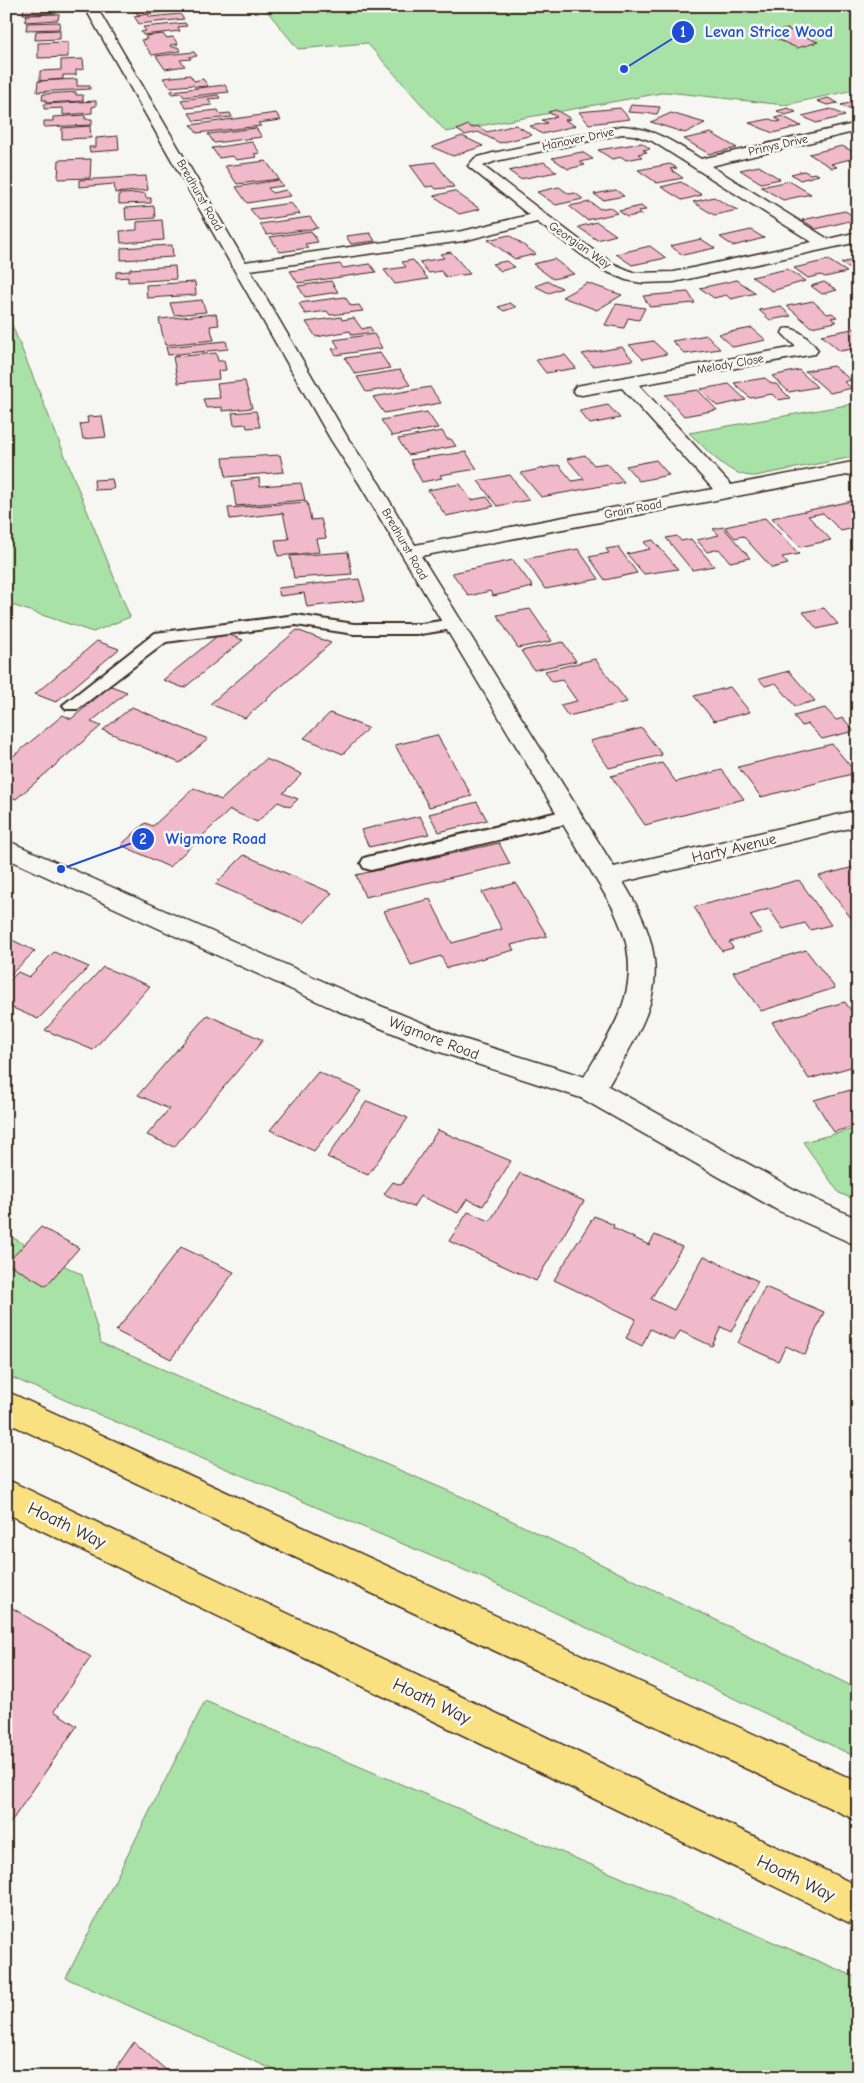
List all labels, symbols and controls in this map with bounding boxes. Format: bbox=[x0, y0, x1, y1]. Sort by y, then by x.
callout: Levan Strice Wood bbox=[670, 16, 844, 47]
text: 1 bbox=[680, 23, 686, 41]
text: Levan Strice Wood bbox=[705, 23, 833, 41]
street label: Hanover Drive bbox=[541, 125, 615, 153]
street label: Prinys Drive bbox=[747, 131, 809, 159]
street label: Bredhurst Road bbox=[174, 157, 226, 233]
street label: Georgian Way bbox=[546, 218, 614, 272]
street label: Melody Close bbox=[695, 351, 765, 377]
street label: Grain Road bbox=[603, 497, 663, 521]
street label: Bredhurst Road bbox=[379, 506, 431, 582]
callout: Wigmore Road bbox=[131, 823, 277, 854]
street label: Harty Avenue bbox=[690, 829, 778, 866]
text: 2 bbox=[139, 830, 147, 848]
text: Wigmore Road bbox=[166, 830, 266, 848]
street label: Wigmore Road bbox=[386, 1013, 482, 1063]
street label: Hoath Way bbox=[24, 1498, 110, 1554]
street label: Hoath Way bbox=[389, 1674, 475, 1730]
street label: Hoath Way bbox=[753, 1851, 839, 1907]

